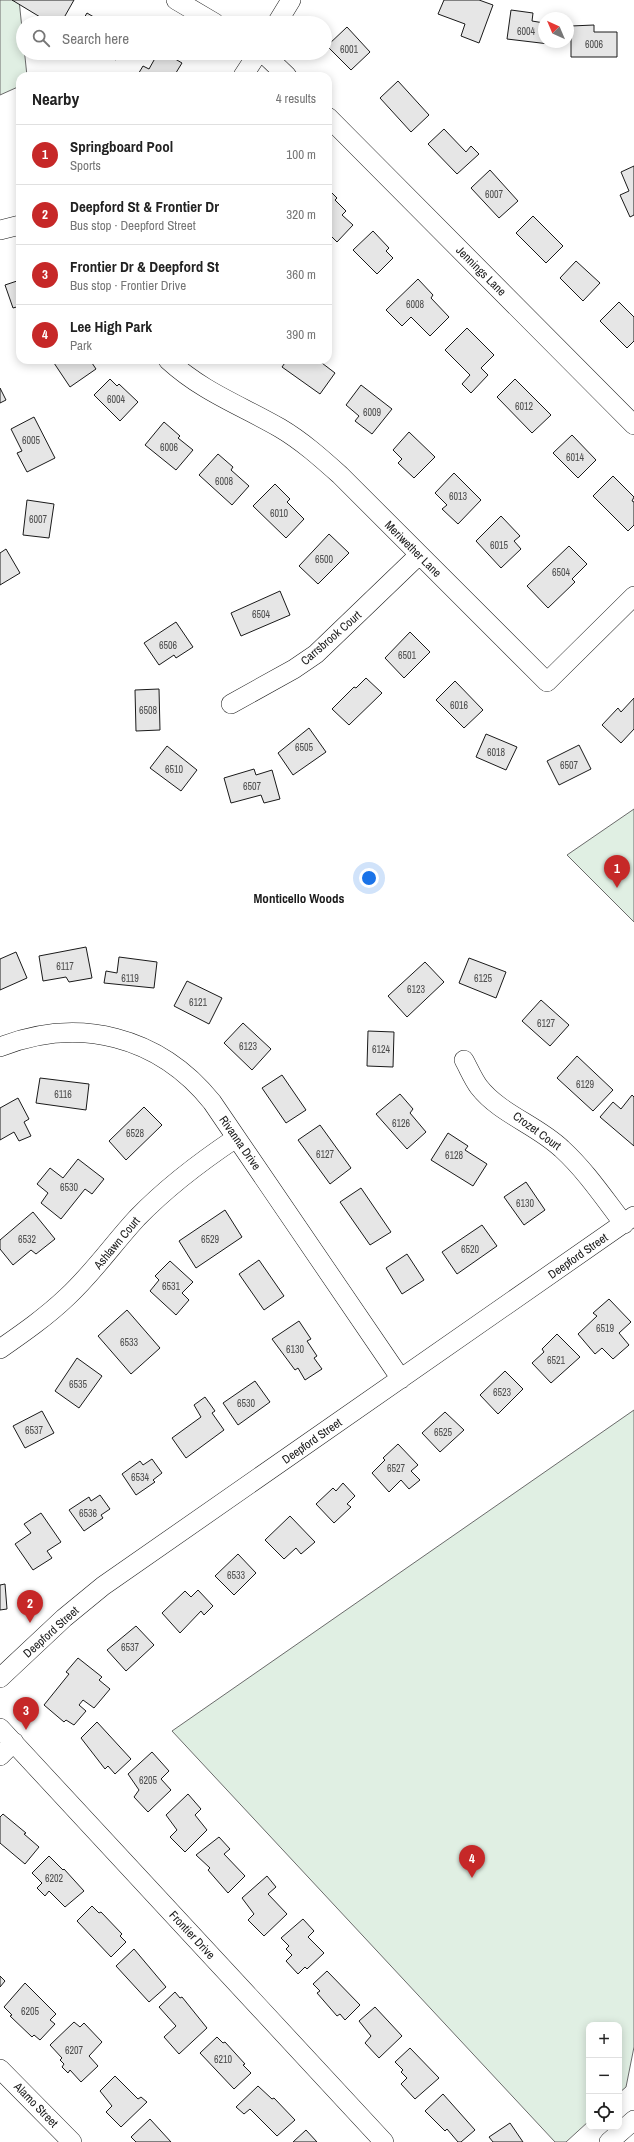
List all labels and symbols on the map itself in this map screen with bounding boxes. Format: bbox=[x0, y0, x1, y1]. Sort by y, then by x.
north arrow bbox=[538, 12, 574, 48]
house number: 6004 bbox=[517, 25, 536, 38]
house number: 6006 bbox=[585, 38, 604, 51]
house number: 6001 bbox=[340, 43, 359, 56]
house number: 6007 bbox=[485, 188, 504, 201]
street label: Jennings Lane bbox=[453, 243, 509, 299]
house number: 6008 bbox=[406, 298, 425, 311]
house number: 6004 bbox=[107, 393, 126, 406]
house number: 6012 bbox=[515, 400, 534, 413]
house number: 6009 bbox=[363, 406, 382, 419]
house number: 6005 bbox=[22, 434, 41, 447]
house number: 6006 bbox=[160, 441, 179, 454]
house number: 6014 bbox=[566, 451, 585, 464]
house number: 6008 bbox=[215, 475, 234, 488]
house number: 6013 bbox=[449, 490, 468, 503]
house number: 6010 bbox=[270, 507, 289, 520]
house number: 6007 bbox=[29, 513, 48, 526]
street label: Meriwether Lane bbox=[381, 517, 445, 581]
house number: 6015 bbox=[490, 539, 509, 552]
house number: 6500 bbox=[315, 553, 334, 566]
house number: 6504 bbox=[552, 566, 571, 579]
street label: Carrsbrook Court bbox=[297, 607, 365, 669]
house number: 6504 bbox=[252, 608, 271, 621]
house number: 6506 bbox=[159, 639, 178, 652]
house number: 6501 bbox=[398, 649, 417, 662]
house number: 6016 bbox=[450, 699, 469, 712]
house number: 6508 bbox=[139, 704, 158, 717]
house number: 6505 bbox=[295, 741, 314, 754]
house number: 6018 bbox=[487, 746, 506, 759]
house number: 6507 bbox=[560, 759, 579, 772]
house number: 6510 bbox=[165, 763, 184, 776]
house number: 6507 bbox=[243, 780, 262, 793]
pin: 1 bbox=[604, 855, 630, 888]
your location bbox=[359, 868, 379, 888]
district label: Monticello Woods bbox=[253, 890, 345, 907]
house number: 6117 bbox=[56, 960, 74, 973]
house number: 6119 bbox=[121, 972, 139, 985]
house number: 6125 bbox=[474, 972, 493, 985]
house number: 6123 bbox=[407, 983, 426, 996]
house number: 6121 bbox=[189, 996, 208, 1009]
house number: 6127 bbox=[537, 1017, 556, 1030]
house number: 6123 bbox=[239, 1040, 258, 1053]
house number: 6124 bbox=[372, 1043, 391, 1056]
house number: 6129 bbox=[576, 1078, 595, 1091]
house number: 6116 bbox=[54, 1088, 72, 1101]
street label: Crozet Court bbox=[510, 1108, 564, 1154]
street label: Rivanna Drive bbox=[215, 1113, 265, 1173]
house number: 6126 bbox=[392, 1117, 411, 1130]
house number: 6528 bbox=[126, 1127, 145, 1140]
house number: 6127 bbox=[316, 1148, 335, 1161]
house number: 6128 bbox=[445, 1149, 464, 1162]
house number: 6530 bbox=[60, 1181, 79, 1194]
house number: 6130 bbox=[516, 1197, 535, 1210]
street label: Ashlawn Court bbox=[90, 1213, 144, 1273]
street label: Deepford Street bbox=[545, 1229, 611, 1282]
house number: 6532 bbox=[18, 1233, 37, 1246]
house number: 6529 bbox=[201, 1233, 220, 1246]
house number: 6520 bbox=[461, 1243, 480, 1256]
house number: 6531 bbox=[162, 1280, 181, 1293]
house number: 6519 bbox=[596, 1322, 615, 1335]
house number: 6533 bbox=[120, 1336, 139, 1349]
house number: 6130 bbox=[286, 1343, 305, 1356]
house number: 6521 bbox=[547, 1354, 566, 1367]
house number: 6535 bbox=[69, 1378, 88, 1391]
house number: 6523 bbox=[493, 1386, 512, 1399]
house number: 6530 bbox=[237, 1397, 256, 1410]
street label: Deepford Street bbox=[279, 1414, 345, 1467]
house number: 6537 bbox=[25, 1424, 44, 1437]
house number: 6525 bbox=[434, 1426, 453, 1439]
house number: 6527 bbox=[387, 1462, 406, 1475]
house number: 6534 bbox=[131, 1471, 150, 1484]
house number: 6536 bbox=[79, 1507, 98, 1520]
house number: 6533 bbox=[227, 1569, 246, 1582]
pin: 2 bbox=[17, 1590, 43, 1623]
street label: Deepford Street bbox=[20, 1603, 82, 1661]
house number: 6537 bbox=[121, 1641, 140, 1654]
pin: 3 bbox=[13, 1697, 39, 1730]
house number: 6205 bbox=[139, 1774, 158, 1787]
pin: 4 bbox=[459, 1845, 485, 1878]
house number: 6202 bbox=[45, 1872, 64, 1885]
street label: Frontier Drive bbox=[165, 1907, 219, 1963]
house number: 6205 bbox=[21, 2005, 40, 2018]
house number: 6207 bbox=[65, 2044, 84, 2057]
house number: 6210 bbox=[214, 2053, 233, 2066]
street label: Alamo Street bbox=[10, 2078, 62, 2131]

